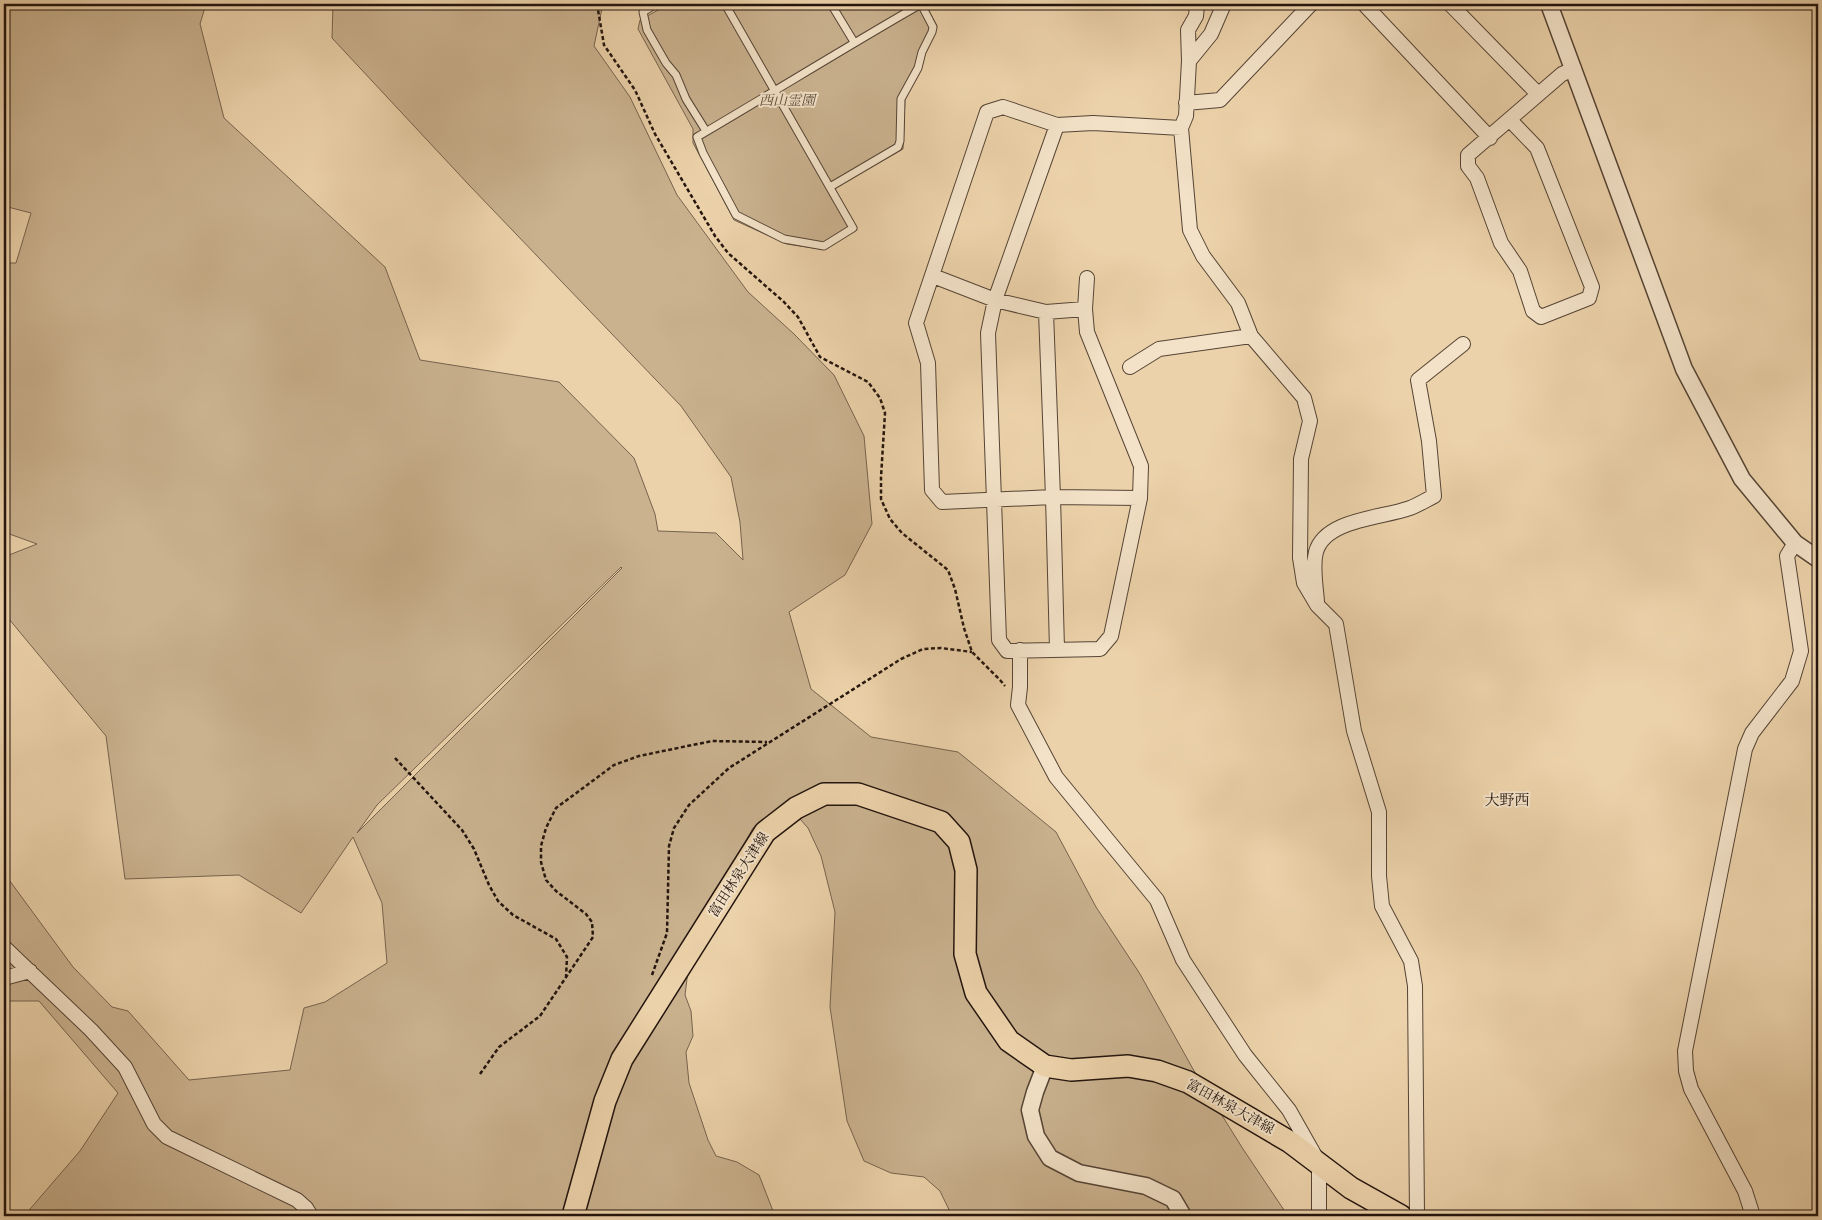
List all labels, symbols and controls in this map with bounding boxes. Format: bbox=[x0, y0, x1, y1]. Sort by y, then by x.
park label: 西山霊園 bbox=[759, 92, 817, 110]
district label: 大野西 bbox=[1484, 791, 1530, 810]
street label: 富田林泉大津線 bbox=[705, 829, 773, 921]
street label: 富田林泉大津線 bbox=[1183, 1075, 1277, 1139]

